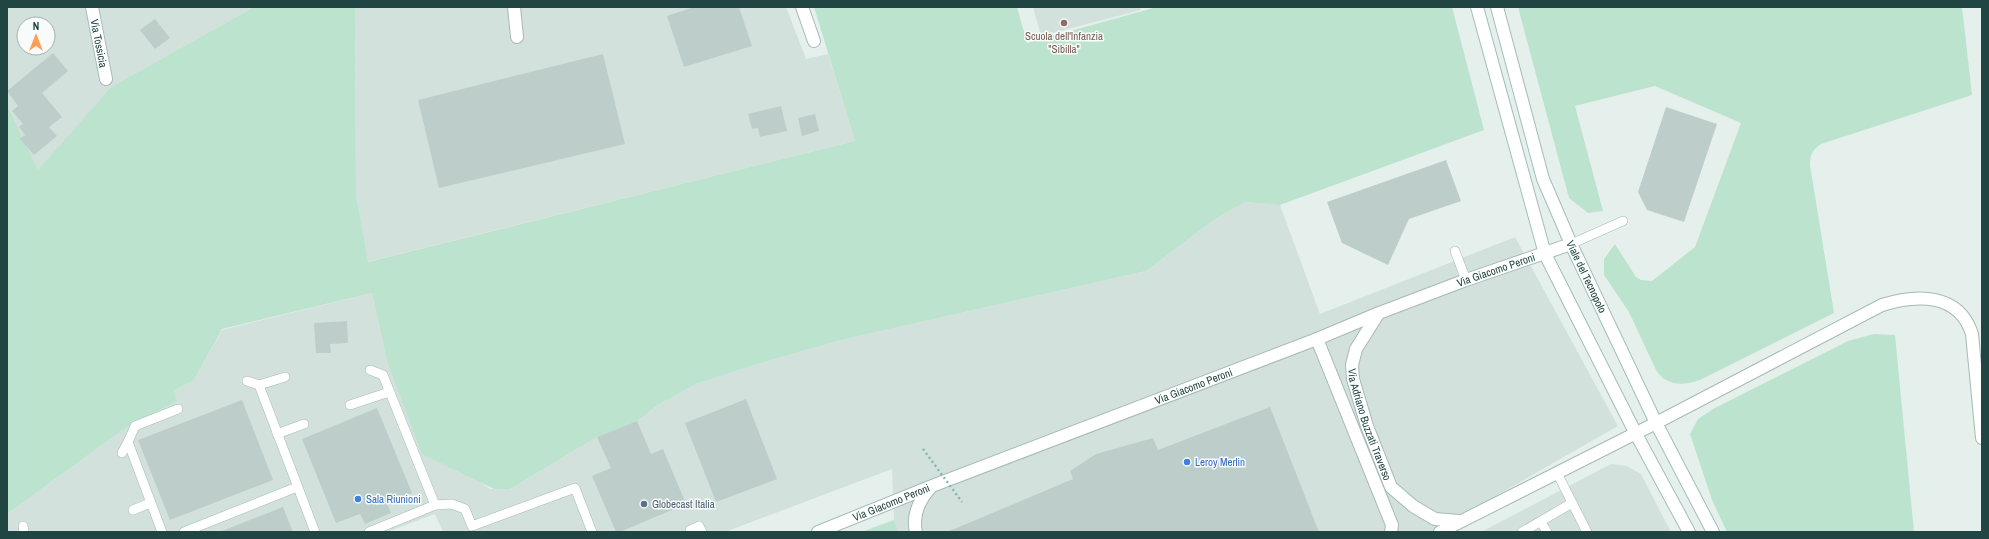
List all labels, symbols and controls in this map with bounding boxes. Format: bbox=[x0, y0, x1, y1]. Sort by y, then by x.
north arrow bbox=[16, 16, 56, 56]
street label: Via Tossicia bbox=[88, 18, 111, 69]
marker: Scuola dell'Infanzia "Sibilla" bbox=[1059, 18, 1069, 28]
text: N bbox=[33, 19, 39, 33]
place label: Scuola dell'Infanzia "Sibilla" bbox=[1025, 29, 1103, 56]
street label: Viale del Tecnopolo bbox=[1563, 238, 1610, 315]
street label: Via Giacomo Peroni bbox=[1455, 250, 1537, 290]
street label: Via Giacomo Peroni bbox=[1153, 365, 1234, 407]
street label: Via Adriano Buzzati Traverso bbox=[1345, 368, 1395, 482]
place label: Leroy Merlin bbox=[1195, 455, 1245, 469]
marker: Leroy Merlin bbox=[1182, 457, 1192, 467]
street label: Via Giacomo Peroni bbox=[851, 481, 932, 524]
place label: Sala Riunioni bbox=[366, 492, 421, 506]
marker: Sala Riunioni bbox=[353, 494, 363, 504]
place label: Globecast Italia bbox=[652, 497, 715, 511]
marker: Globecast Italia bbox=[639, 499, 649, 509]

